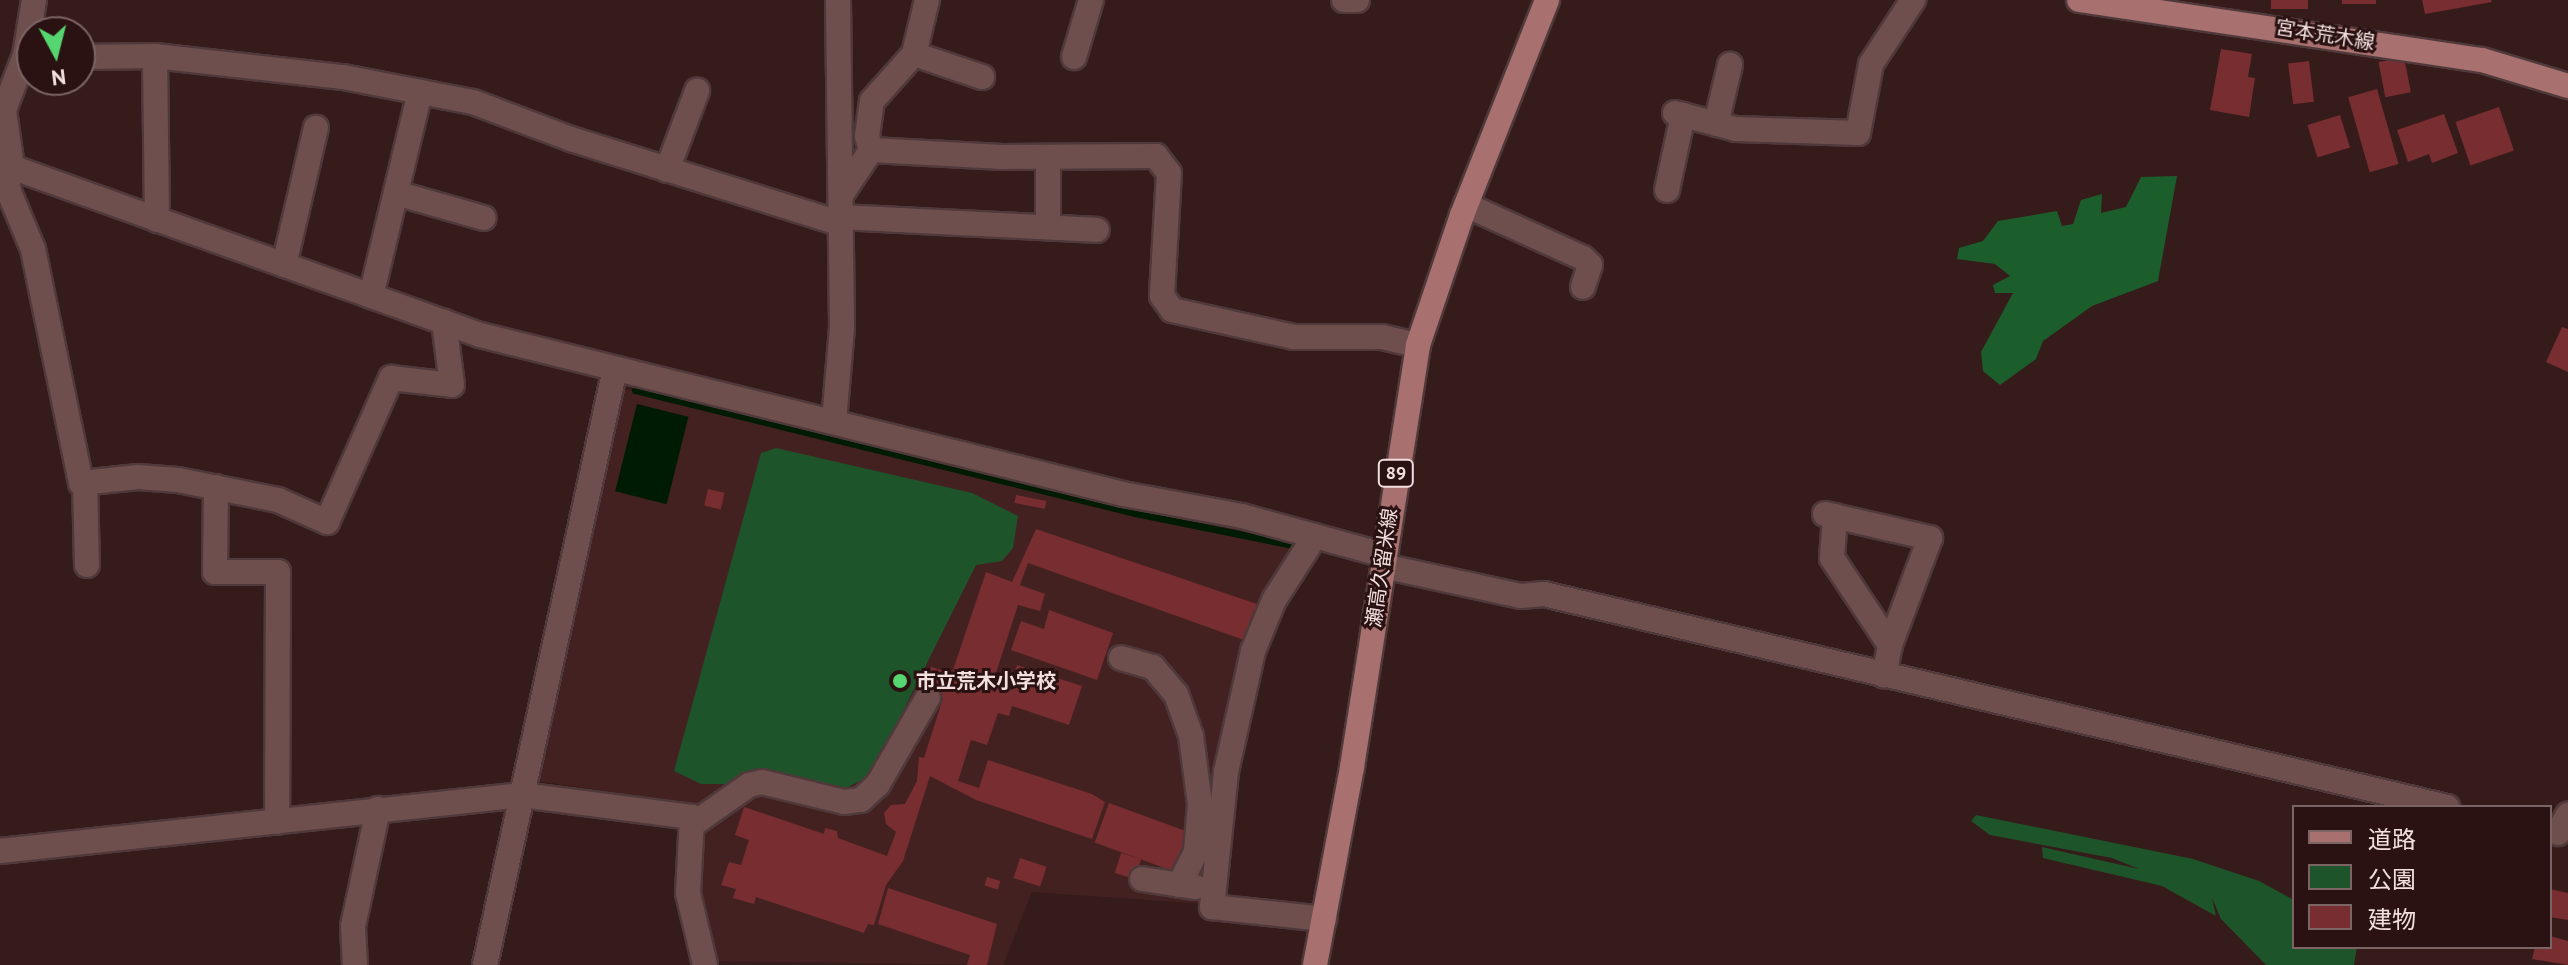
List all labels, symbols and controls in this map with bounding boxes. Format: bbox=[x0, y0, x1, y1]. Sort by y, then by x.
street label: 宮本荒木線 bbox=[2274, 15, 2376, 55]
north arrow bbox=[16, 16, 96, 96]
text: N bbox=[50, 63, 68, 93]
road number: 89 bbox=[1376, 459, 1416, 487]
street label: 瀬高久留米線 bbox=[1362, 507, 1402, 629]
place label: 市立荒木小学校 bbox=[916, 669, 1056, 693]
marker: 市立荒木小学校 bbox=[891, 672, 909, 690]
legend bbox=[2292, 805, 2552, 949]
text: 道路 bbox=[2368, 824, 2416, 855]
text: 公園 bbox=[2368, 864, 2416, 895]
text: 建物 bbox=[2368, 904, 2416, 935]

